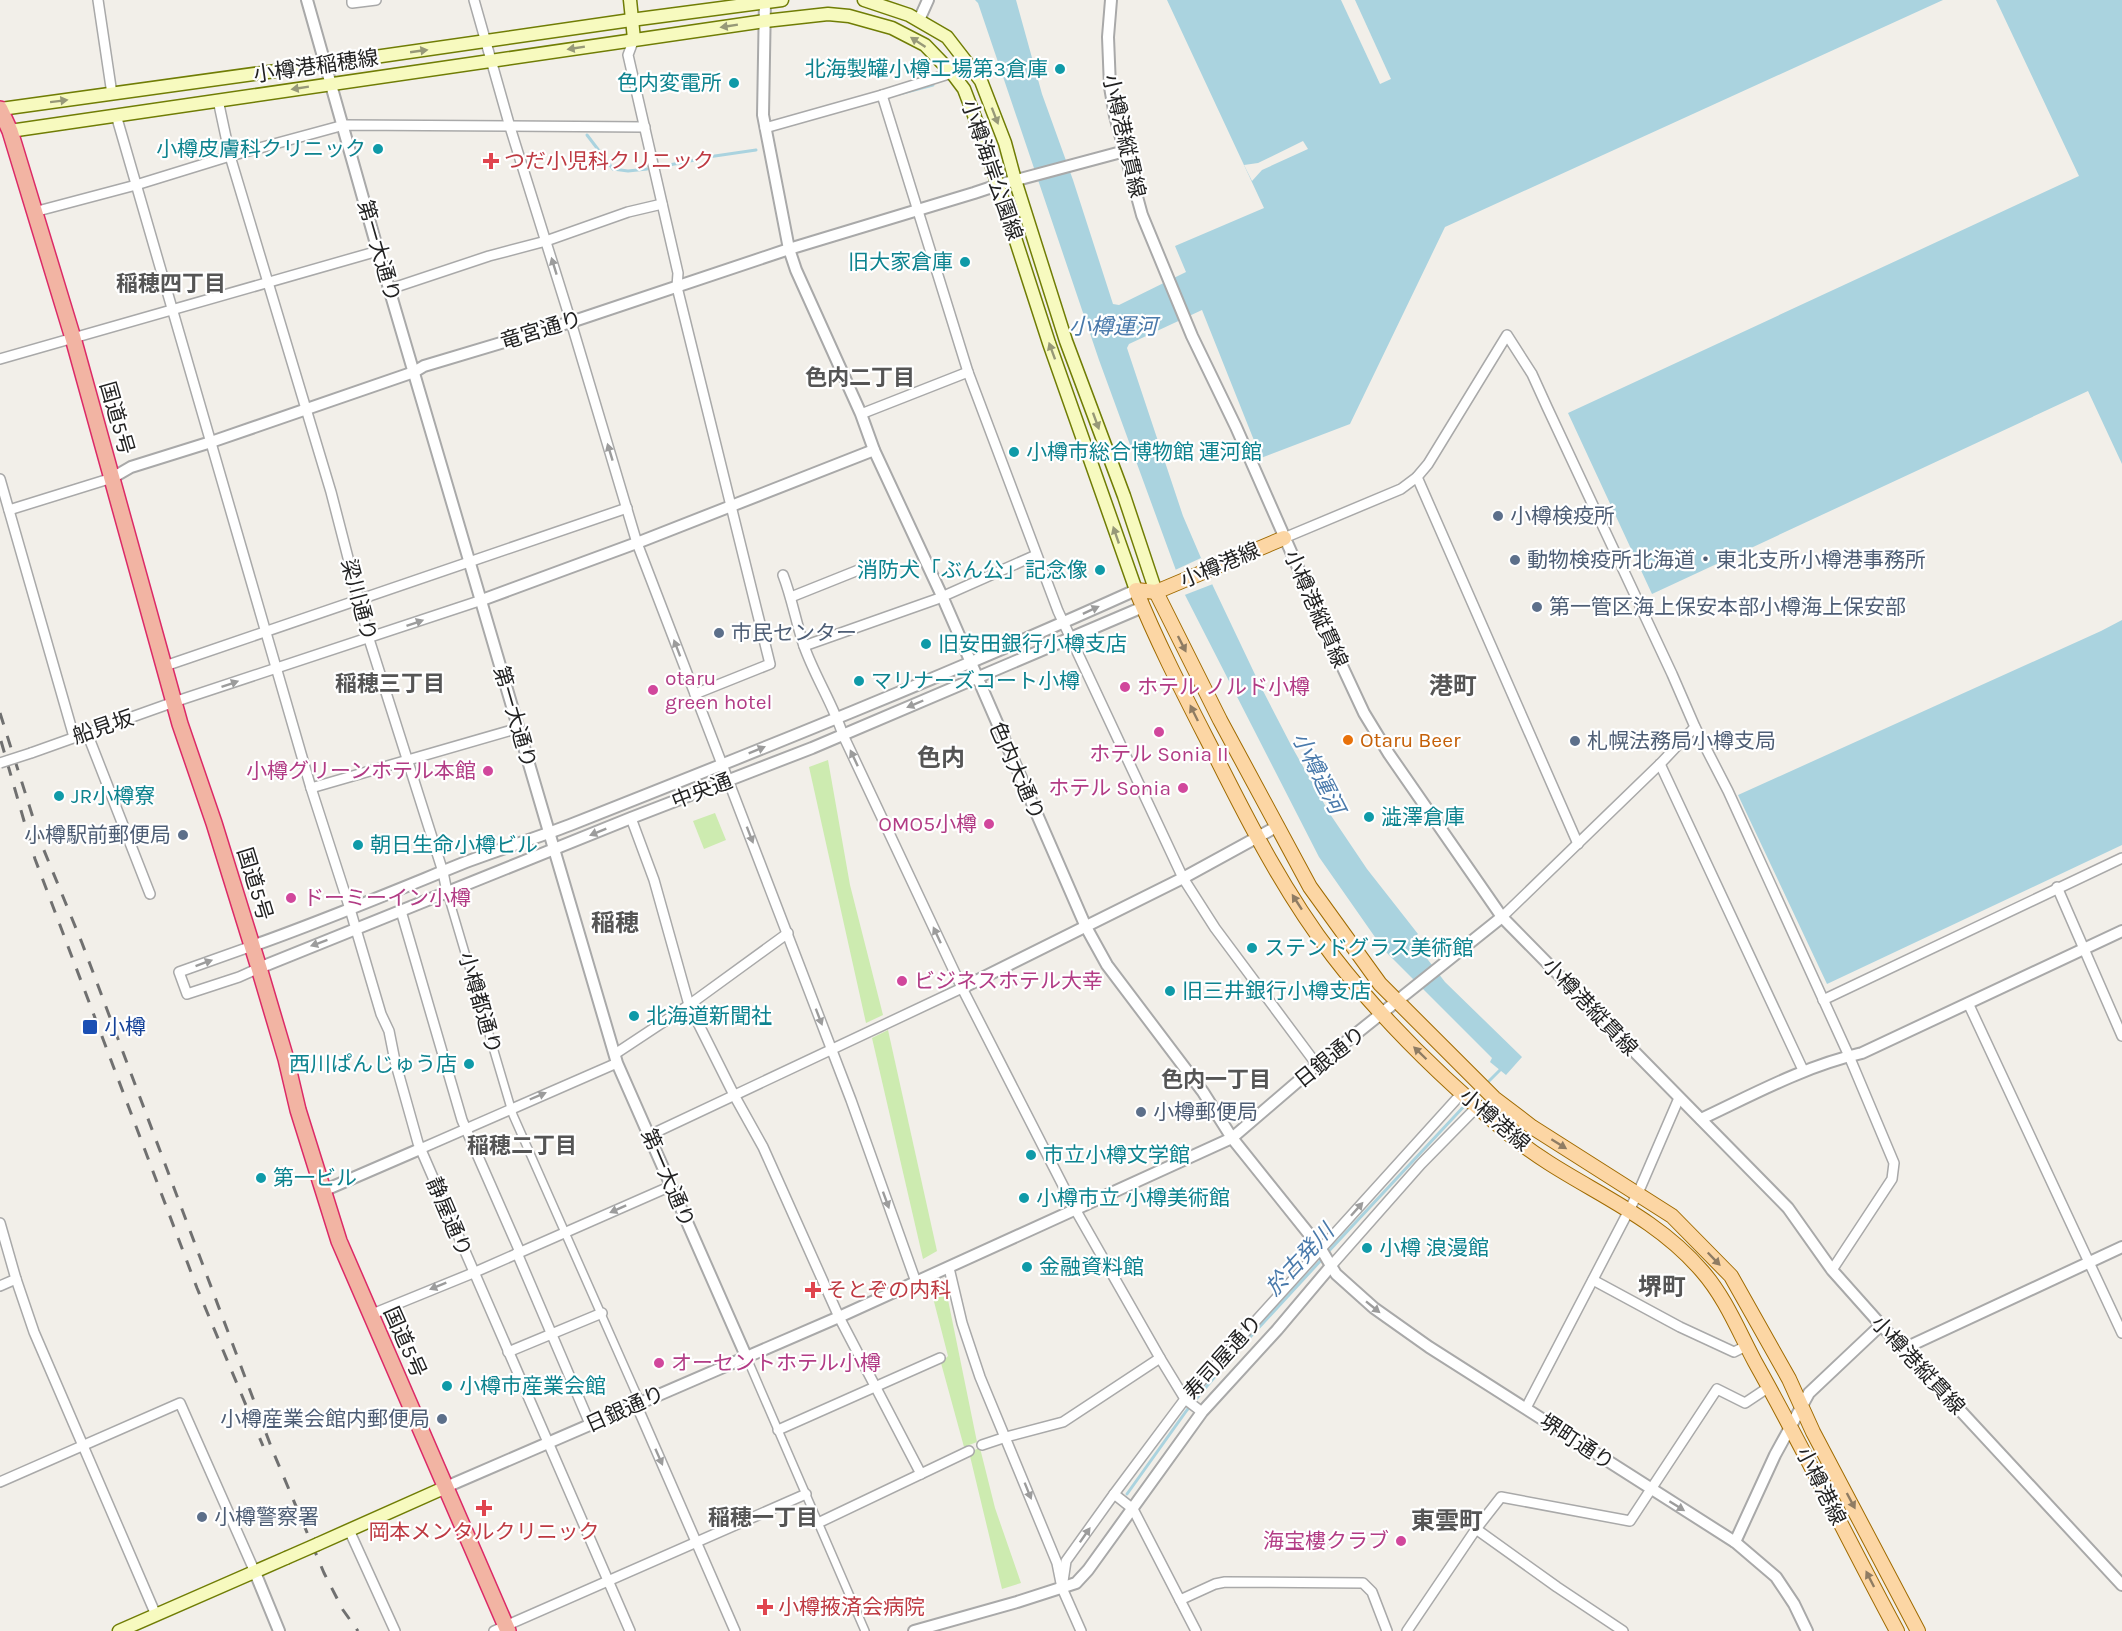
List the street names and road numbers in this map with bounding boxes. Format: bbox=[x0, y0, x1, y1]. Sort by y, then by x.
street label: 小樽港稲穂線 bbox=[252, 45, 380, 87]
street label: 小樽港縦貫線 bbox=[1098, 72, 1150, 200]
street label: 小樽海岸公園線 bbox=[957, 97, 1027, 243]
street label: 第一大通り bbox=[353, 197, 405, 305]
street label: 竜宮通り bbox=[497, 306, 585, 354]
street label: 国道5号 bbox=[95, 379, 139, 457]
street label: 小樽港線 bbox=[1177, 538, 1263, 592]
street label: 小樽港縦貫線 bbox=[1279, 547, 1353, 671]
street label: 梁川通り bbox=[337, 556, 381, 644]
street label: 第一大通り bbox=[489, 663, 541, 771]
street label: 船見坂 bbox=[69, 705, 137, 749]
street label: 色内大通り bbox=[985, 718, 1049, 824]
street label: 中央通 bbox=[668, 769, 736, 813]
street label: 国道5号 bbox=[233, 845, 277, 923]
street label: 小樽都通り bbox=[454, 949, 506, 1057]
street label: 小樽港縦貫線 bbox=[1538, 953, 1642, 1061]
street label: 日銀通り bbox=[1290, 1021, 1370, 1093]
street label: 小樽港線 bbox=[1455, 1084, 1535, 1156]
street label: 第一大通り bbox=[636, 1125, 700, 1231]
street label: 静屋通り bbox=[422, 1174, 476, 1260]
street label: 国道5号 bbox=[379, 1303, 431, 1381]
street label: 寿司屋通り bbox=[1179, 1310, 1267, 1404]
street label: 小樽港縦貫線 bbox=[1866, 1311, 1970, 1419]
street label: 日銀通り bbox=[582, 1381, 668, 1437]
street label: 堺町通り bbox=[1535, 1409, 1619, 1475]
street label: 小樽港線 bbox=[1791, 1443, 1851, 1529]

